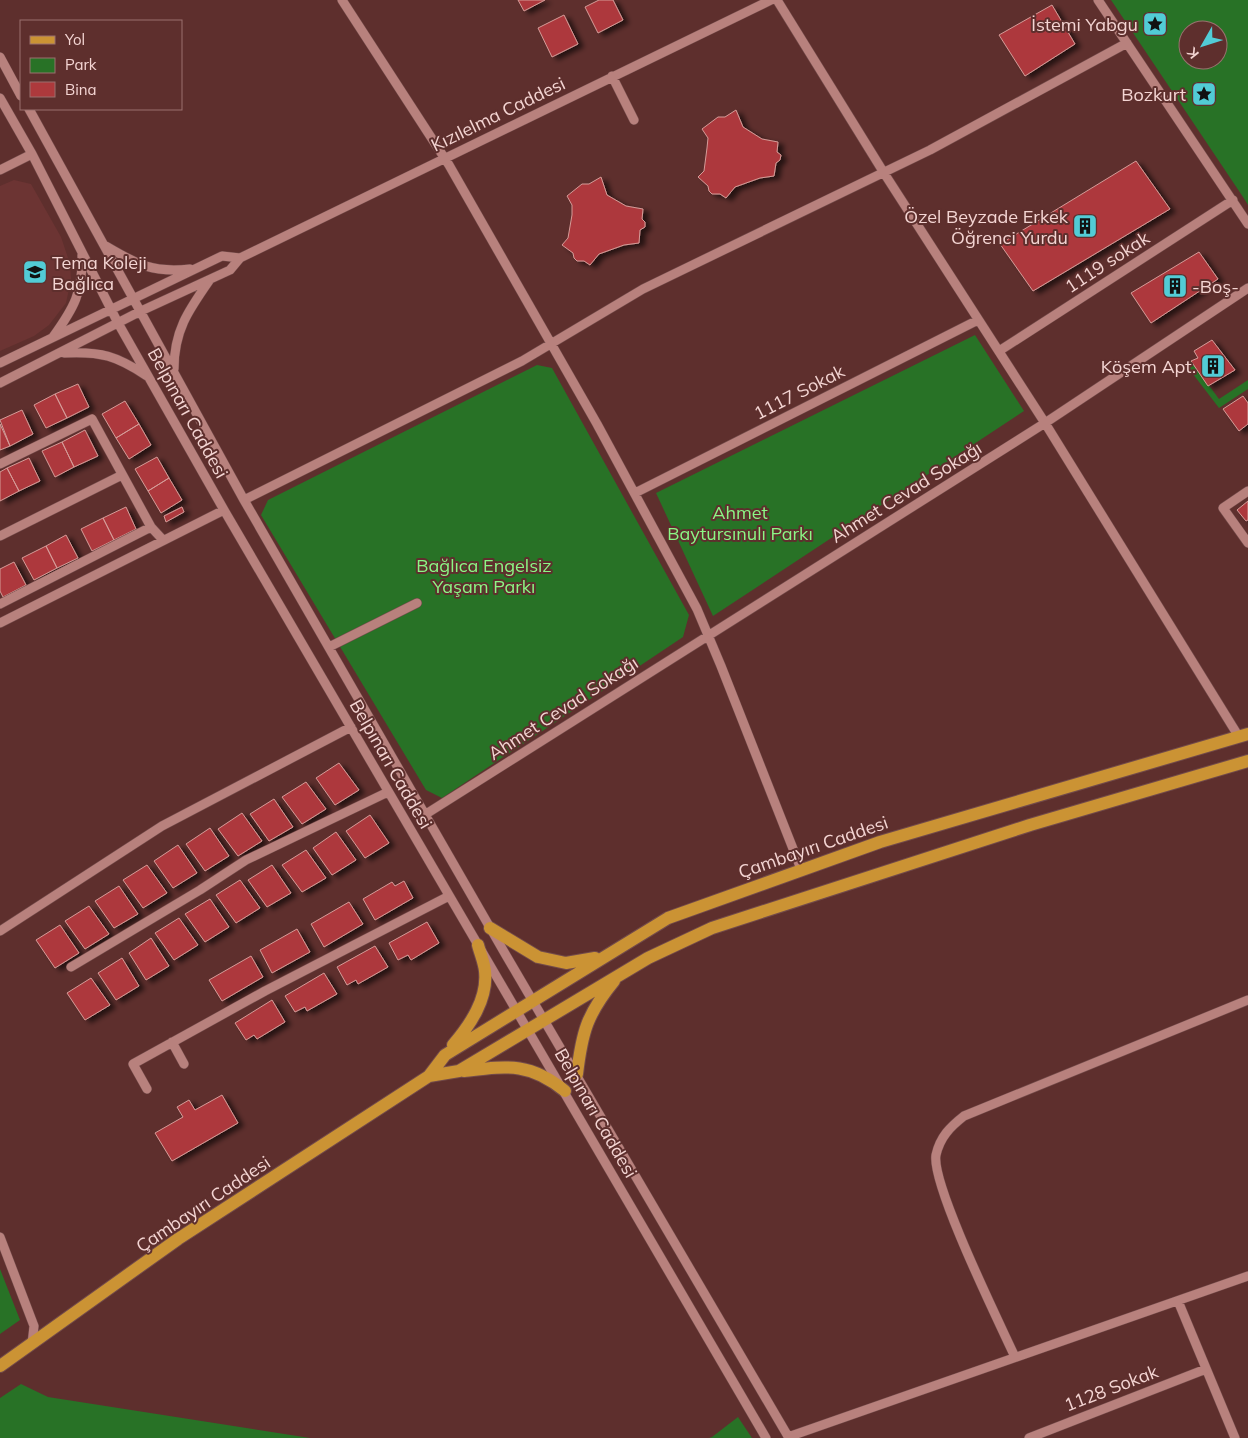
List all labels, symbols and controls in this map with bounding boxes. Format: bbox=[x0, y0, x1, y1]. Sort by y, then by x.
place icon: İstemi Yabgu bbox=[1142, 11, 1168, 37]
place label: İstemi Yabgu bbox=[1031, 13, 1138, 36]
legend bbox=[20, 20, 182, 110]
north arrow bbox=[1178, 20, 1228, 70]
text: Yol bbox=[64, 30, 85, 49]
text: K bbox=[1183, 43, 1203, 62]
text: Park bbox=[65, 55, 97, 74]
street label: Kızılelma Caddesi bbox=[427, 72, 569, 156]
text: Bina bbox=[65, 80, 97, 99]
place icon: Bozkurt bbox=[1191, 81, 1217, 107]
place label: Bozkurt bbox=[1121, 83, 1186, 106]
place label: Özel Beyzade Erkek Öğrenci Yurdu bbox=[904, 205, 1069, 249]
building icon: Özel Beyzade Erkek Öğrenci Yurdu bbox=[1072, 213, 1098, 239]
street label: 1119 sokak bbox=[1060, 226, 1154, 298]
place label: Tema Koleji Bağlıca bbox=[52, 251, 147, 295]
school or university icon: Tema Koleji Bağlıca bbox=[22, 259, 48, 285]
building icon: -Boş- bbox=[1162, 273, 1188, 299]
place label: -Boş- bbox=[1192, 275, 1239, 298]
street label: Belpınarı Caddesi bbox=[143, 344, 233, 482]
building icon: Köşem Apt. bbox=[1200, 353, 1226, 379]
place label: Köşem Apt. bbox=[1101, 355, 1196, 378]
street label: 1117 Sokak bbox=[750, 359, 849, 425]
street label: Ahmet Cevad Sokağı bbox=[826, 436, 986, 548]
park label: Ahmet Baytursınulı Parkı bbox=[667, 501, 813, 545]
park label: Bağlıca Engelsiz Yaşam Parkı bbox=[416, 554, 552, 598]
street label: Ahmet Cevad Sokağı bbox=[484, 651, 642, 765]
street label: Belpınarı Caddesi bbox=[345, 695, 437, 833]
street label: Çambayırı Caddesi bbox=[735, 811, 891, 883]
street label: Belpınarı Caddesi bbox=[550, 1044, 642, 1182]
street label: Çambayırı Caddesi bbox=[132, 1151, 274, 1257]
street label: 1128 Sokak bbox=[1061, 1359, 1162, 1416]

